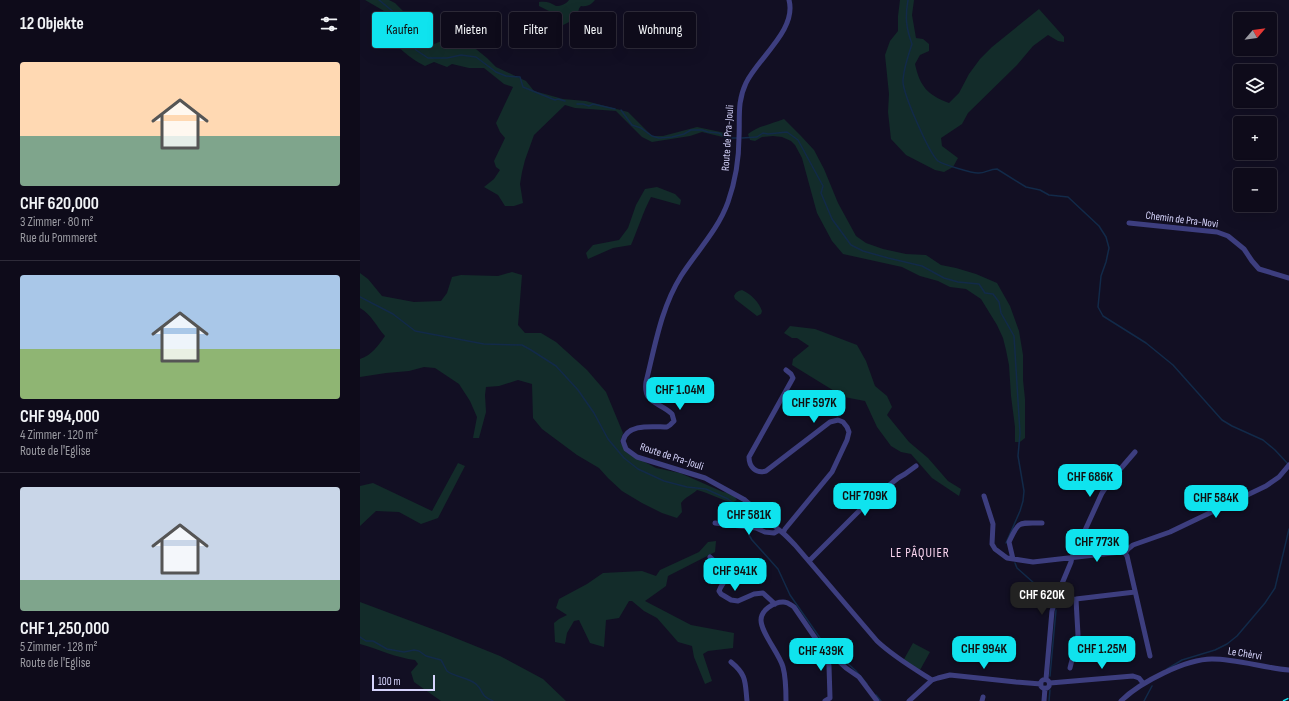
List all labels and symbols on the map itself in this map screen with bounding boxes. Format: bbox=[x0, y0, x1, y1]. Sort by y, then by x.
north arrow bbox=[1233, 12, 1277, 56]
street label: Route de Pra-Jouli bbox=[719, 105, 736, 171]
street label: Chemin de Pra-Novi bbox=[1145, 209, 1219, 230]
pin: CHF 1.04M bbox=[634, 377, 726, 411]
pin: CHF 597K bbox=[773, 390, 855, 424]
street label: Route de Pra-Jouli bbox=[638, 440, 705, 473]
pin: CHF 686K bbox=[1049, 464, 1131, 498]
pin: CHF 709K bbox=[824, 483, 906, 517]
pin: CHF 584K bbox=[1175, 485, 1257, 519]
pin: CHF 581K bbox=[708, 502, 790, 536]
pin: CHF 773K bbox=[1056, 529, 1138, 563]
district label: LE PÂQUIER bbox=[890, 545, 950, 561]
pin: CHF 941K bbox=[694, 558, 776, 592]
pin: CHF 620K bbox=[1001, 582, 1083, 616]
pin: CHF 994K bbox=[943, 636, 1025, 670]
pin: CHF 1.25M bbox=[1056, 636, 1148, 670]
pin: CHF 439K bbox=[780, 638, 862, 672]
street label: Le Chèrvi bbox=[1227, 644, 1263, 663]
scale bar bbox=[372, 673, 435, 692]

